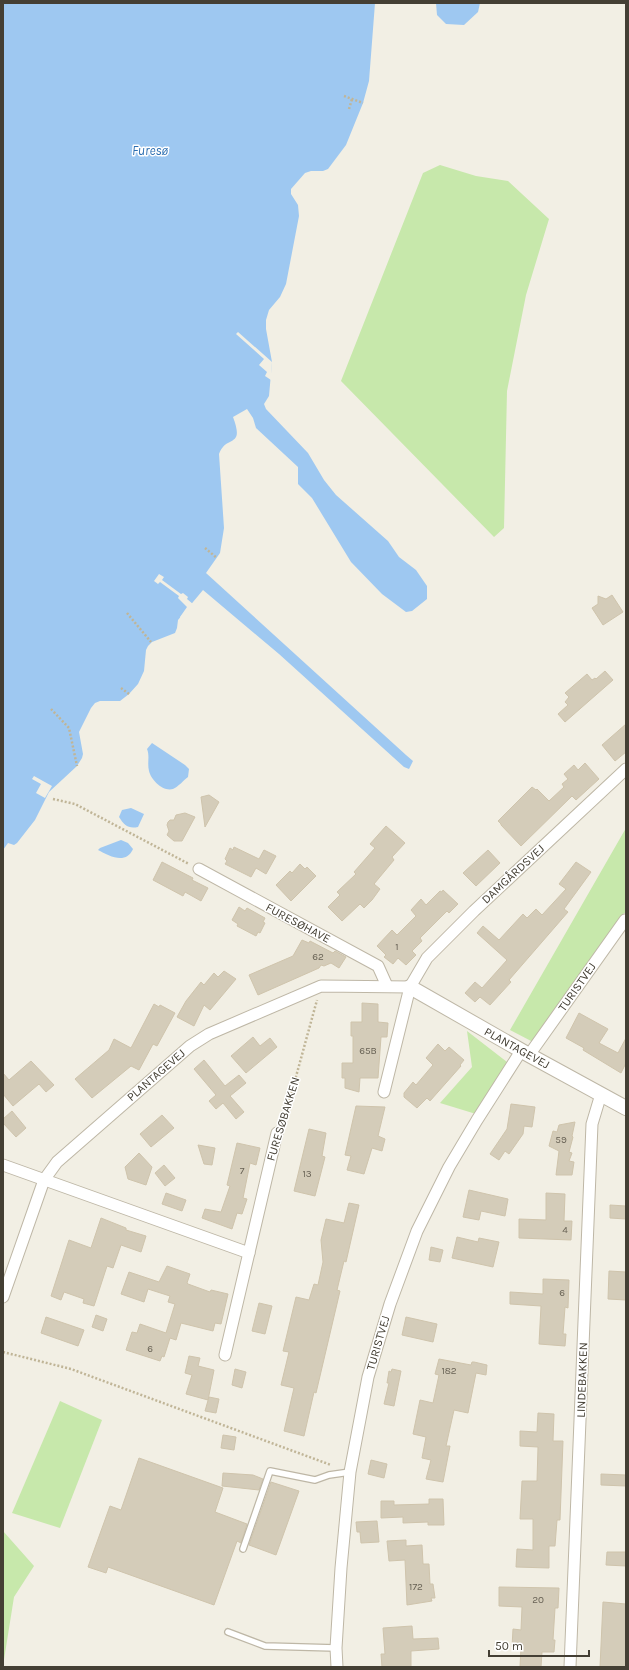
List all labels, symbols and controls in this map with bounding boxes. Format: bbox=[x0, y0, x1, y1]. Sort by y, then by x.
water label: Furesø bbox=[132, 143, 169, 158]
street label: DAMGÅRDSVEJ bbox=[479, 841, 547, 907]
street label: FURESØHAVE bbox=[263, 900, 333, 946]
house number: 1 bbox=[395, 941, 399, 953]
house number: 62 bbox=[312, 951, 324, 963]
street label: TURISTVEJ bbox=[555, 960, 599, 1014]
street label: PLANTAGEVEJ bbox=[482, 1024, 552, 1072]
house number: 65B bbox=[359, 1045, 377, 1057]
street label: PLANTAGEVEJ bbox=[124, 1046, 188, 1104]
street label: FURESØBAKKEN bbox=[264, 1075, 302, 1163]
house number: 59 bbox=[555, 1134, 567, 1146]
house number: 7 bbox=[240, 1165, 245, 1177]
house number: 13 bbox=[302, 1168, 312, 1180]
house number: 4 bbox=[562, 1224, 568, 1236]
house number: 6 bbox=[559, 1287, 565, 1299]
street label: TURISTVEJ bbox=[364, 1314, 392, 1372]
street label: LINDEBAKKEN bbox=[574, 1342, 590, 1418]
house number: 6 bbox=[147, 1343, 153, 1355]
house number: 182 bbox=[441, 1365, 457, 1377]
house number: 172 bbox=[409, 1581, 423, 1593]
house number: 20 bbox=[532, 1594, 544, 1606]
scale bar bbox=[489, 1632, 589, 1658]
text: 50 m bbox=[495, 1639, 523, 1653]

